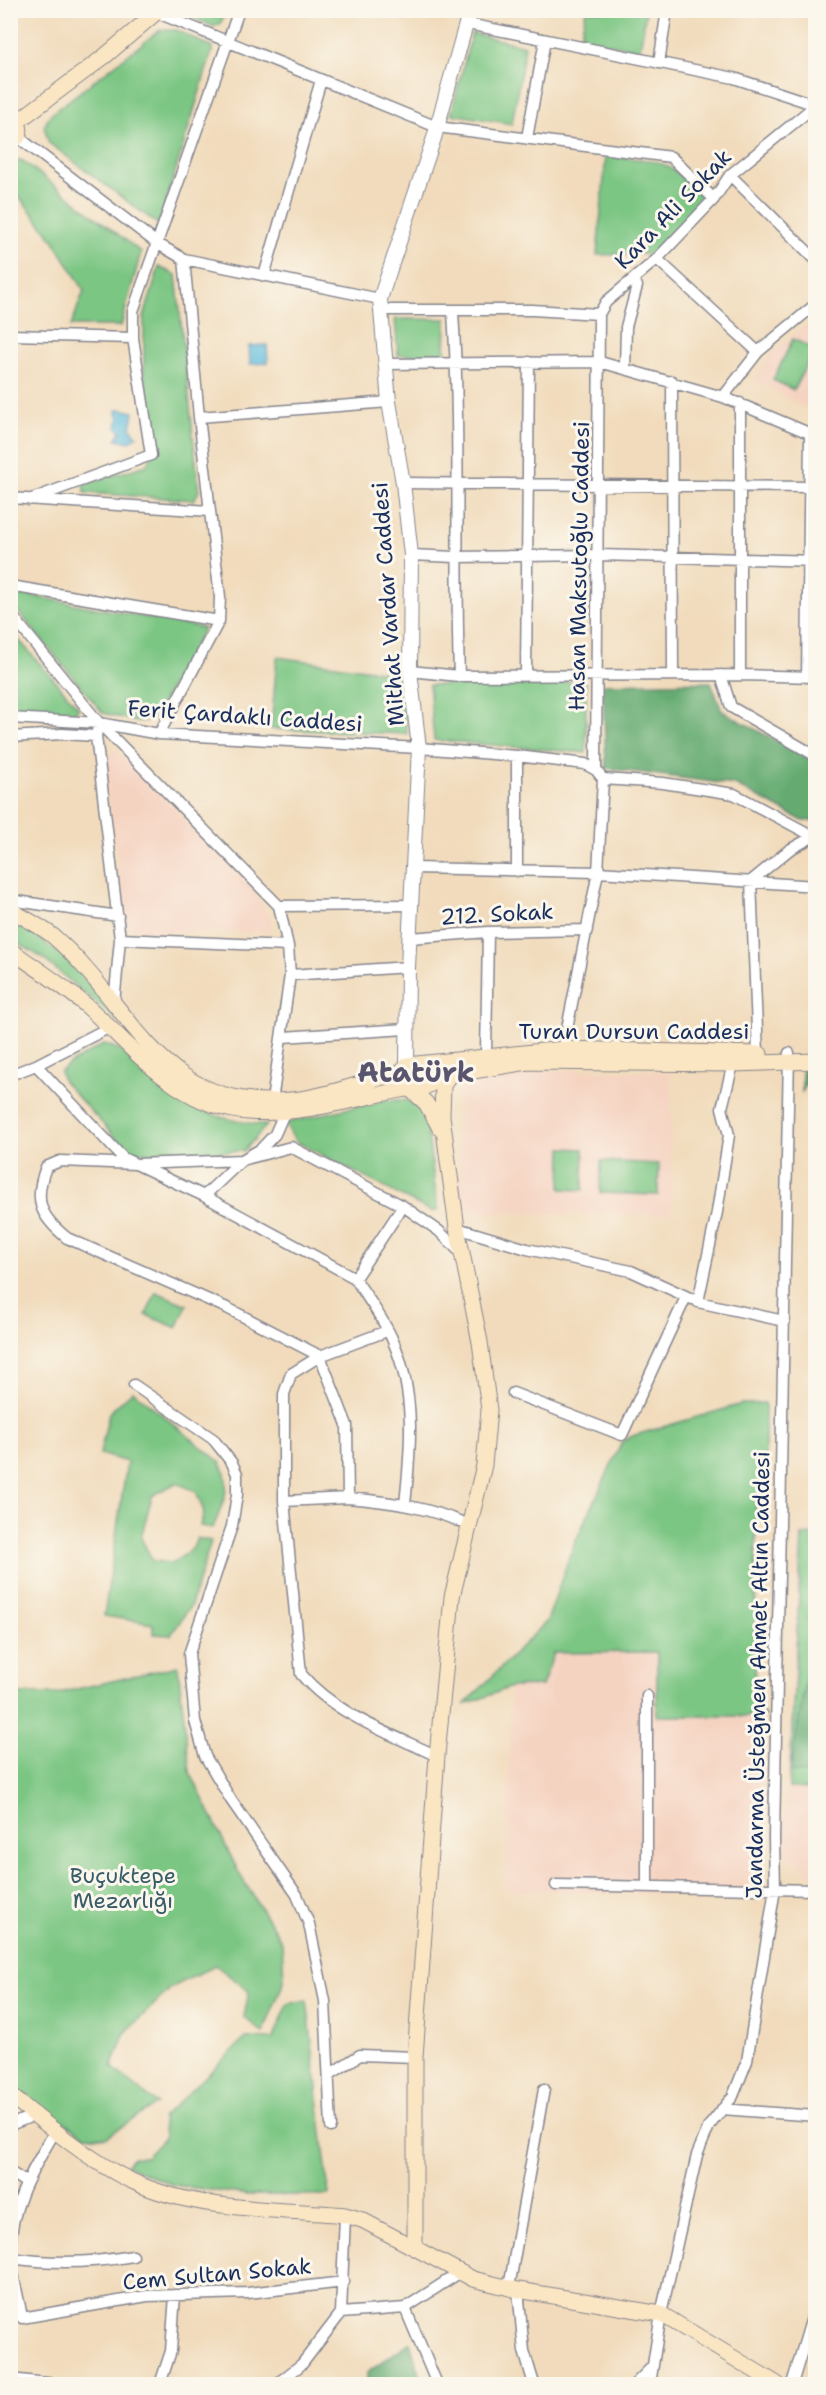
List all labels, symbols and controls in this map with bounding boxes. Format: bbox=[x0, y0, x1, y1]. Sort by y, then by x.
street label: Kara Ali Sokak bbox=[608, 143, 738, 275]
street label: Hasan Maksutoğlu Caddesi bbox=[562, 421, 596, 711]
street label: Mithat Vardar Caddesi bbox=[365, 481, 411, 727]
street label: Ferit Çardaklı Caddesi bbox=[127, 693, 363, 739]
street label: 212. Sokak bbox=[440, 897, 554, 931]
street label: Turan Dursun Caddesi bbox=[519, 1017, 750, 1046]
district label: Atatürk bbox=[357, 1053, 475, 1091]
street label: Jandarma Üsteğmen Ahmet Altın Caddesi bbox=[740, 1451, 776, 1899]
park label: Buçuktepe Mezarlığı bbox=[70, 1861, 176, 1915]
street label: Cem Sultan Sokak bbox=[121, 2251, 313, 2297]

